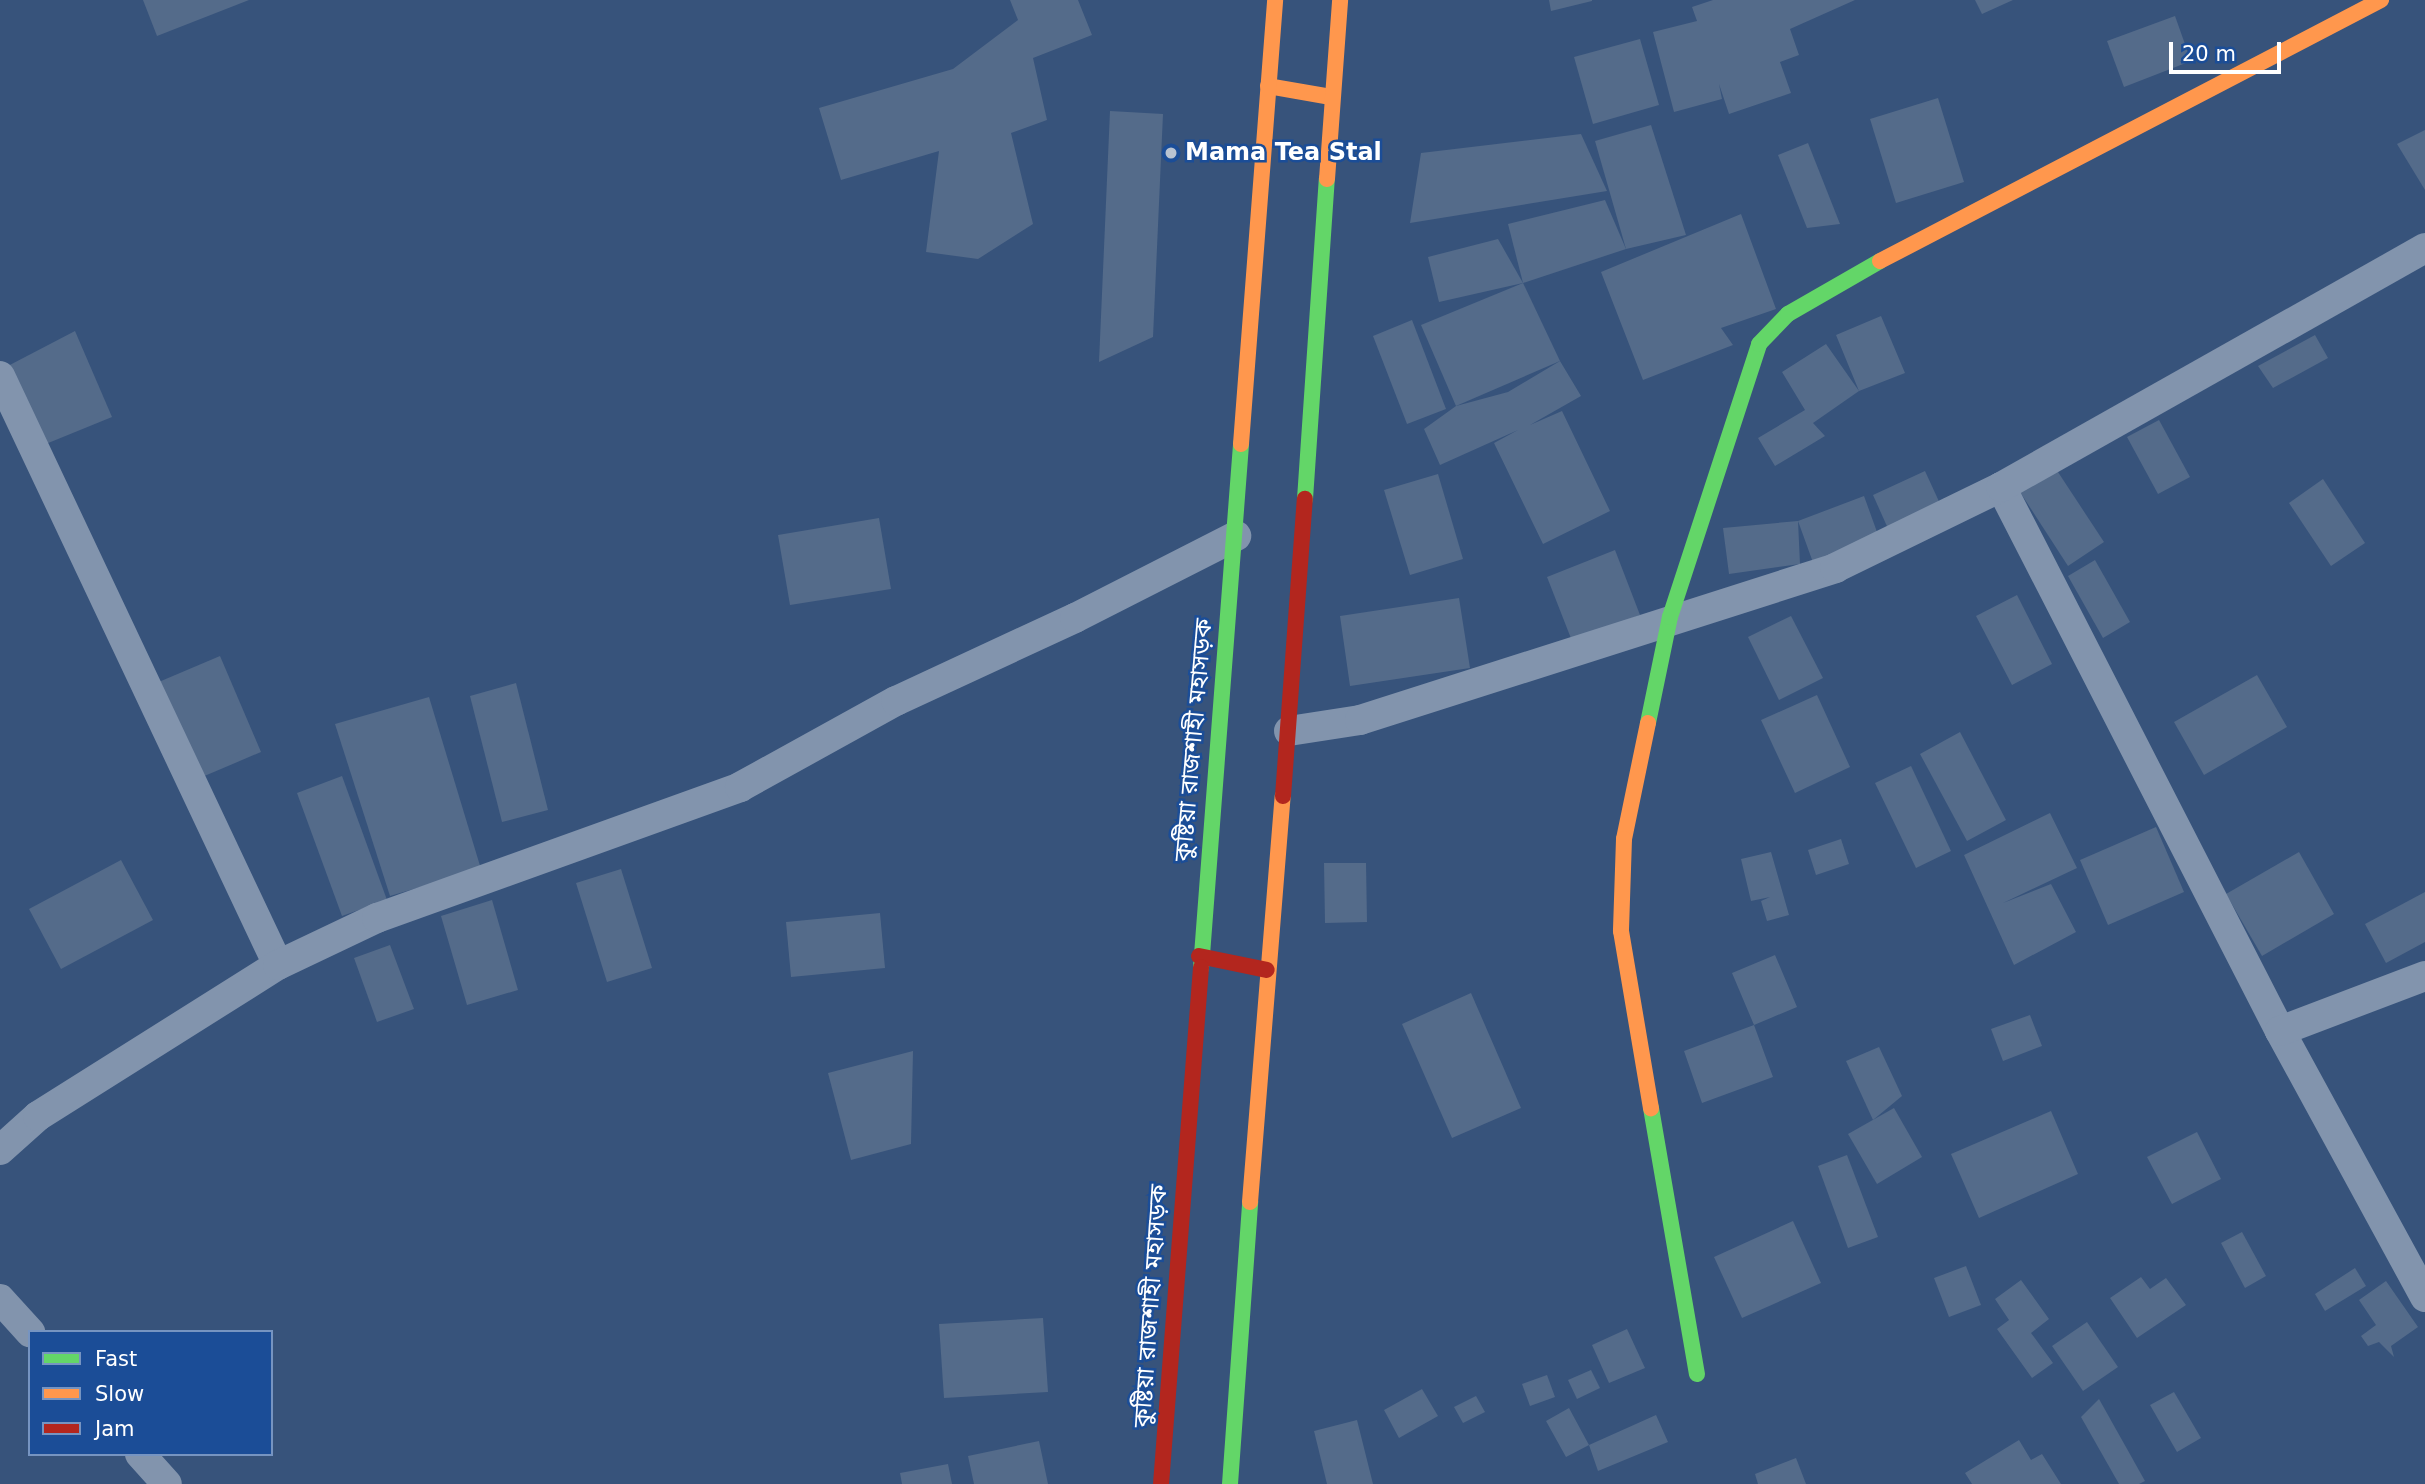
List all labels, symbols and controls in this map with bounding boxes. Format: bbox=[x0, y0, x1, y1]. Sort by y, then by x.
scale bar bbox=[2173, 28, 2285, 72]
text: 20 m bbox=[2182, 42, 2236, 66]
place label: Mama Tea Stal bbox=[1185, 139, 1382, 167]
marker: Mama Tea Stal bbox=[1163, 145, 1179, 161]
street label: কুষ্টিয়া রাজশাহী মহাসড়ক bbox=[1169, 617, 1219, 863]
street label: কুষ্টিয়া রাজশাহী মহাসড়ক bbox=[1128, 1183, 1174, 1429]
legend bbox=[28, 1330, 273, 1456]
text: Fast bbox=[95, 1347, 137, 1371]
text: Slow bbox=[95, 1382, 144, 1406]
text: Jam bbox=[95, 1417, 135, 1441]

